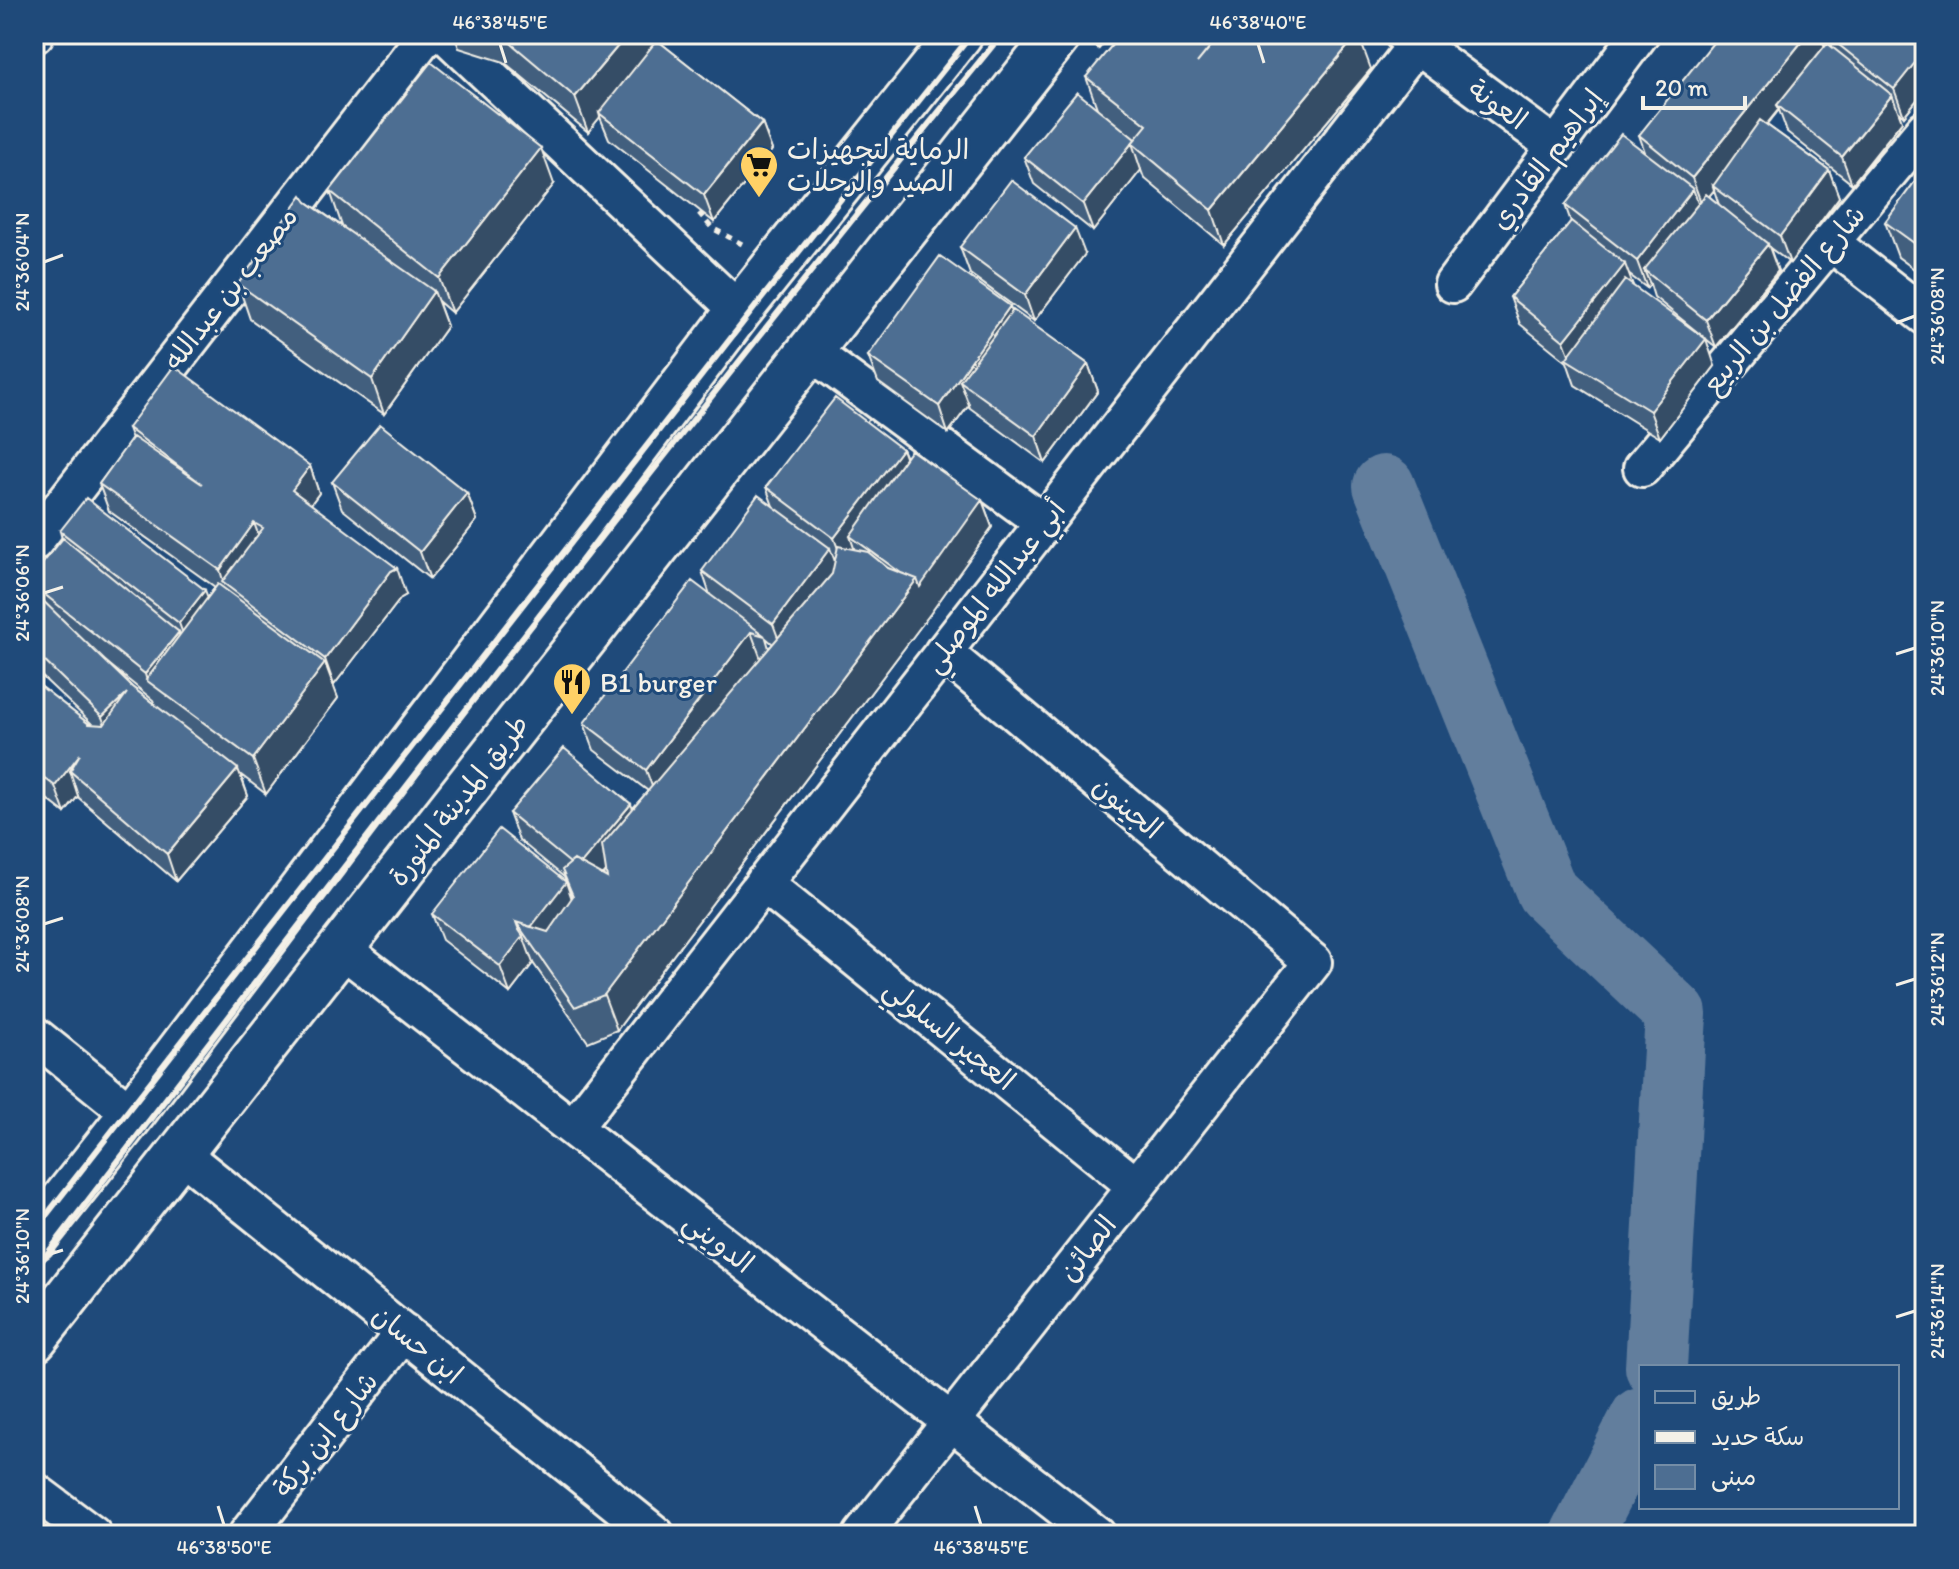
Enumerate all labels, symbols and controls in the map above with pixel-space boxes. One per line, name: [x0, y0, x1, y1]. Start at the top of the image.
text: 46°38'45"E: [453, 10, 547, 34]
text: 46°38'40"E: [1210, 10, 1306, 34]
scale bar: [1643, 60, 1745, 110]
street label: العونة: [1461, 71, 1534, 138]
text: 20 m: [1655, 73, 1708, 102]
street label: إبراهيم القادري: [1482, 82, 1614, 239]
place label: الرماية لتجهيزات الصيد والرحلات: [787, 132, 969, 198]
supermarket icon: الرماية لتجهيزات الصيد والرحلات: [738, 144, 780, 199]
street label: شارع الفضل بن الربيع: [1694, 198, 1874, 402]
street label: مصعب بن عبدالله: [156, 200, 305, 377]
text: 24°36'04"N: [10, 213, 34, 311]
text: 24°36'08"N: [1925, 267, 1949, 365]
street label: أبي عبدالله الموصلي: [916, 493, 1078, 684]
text: 24°36'06"N: [10, 544, 34, 642]
text: 24°36'10"N: [1925, 600, 1949, 696]
restaurant icon: B1 burger: [551, 661, 593, 716]
place label: B1 burger: [600, 665, 717, 699]
street label: طريق المدينة المنورة: [380, 707, 537, 894]
street label: الجينون: [1085, 768, 1170, 847]
text: 24°36'08"N: [10, 875, 34, 973]
text: 24°36'12"N: [1925, 932, 1949, 1026]
street label: العجير السلولي: [872, 971, 1022, 1103]
street label: الدويني: [672, 1204, 761, 1286]
text: 24°36'10"N: [10, 1208, 34, 1304]
street label: الصائن: [1051, 1208, 1123, 1288]
text: 24°36'14"N: [1925, 1263, 1949, 1359]
street label: ابن حسان: [365, 1297, 470, 1392]
street label: شارع ابن بركة: [265, 1365, 387, 1505]
legend: [1639, 1365, 1899, 1509]
text: طريق: [1711, 1382, 1761, 1411]
text: سكة حديد: [1711, 1422, 1804, 1451]
text: مبنى: [1711, 1462, 1756, 1492]
text: 46°38'50"E: [176, 1535, 272, 1559]
text: 46°38'45"E: [934, 1535, 1028, 1559]

